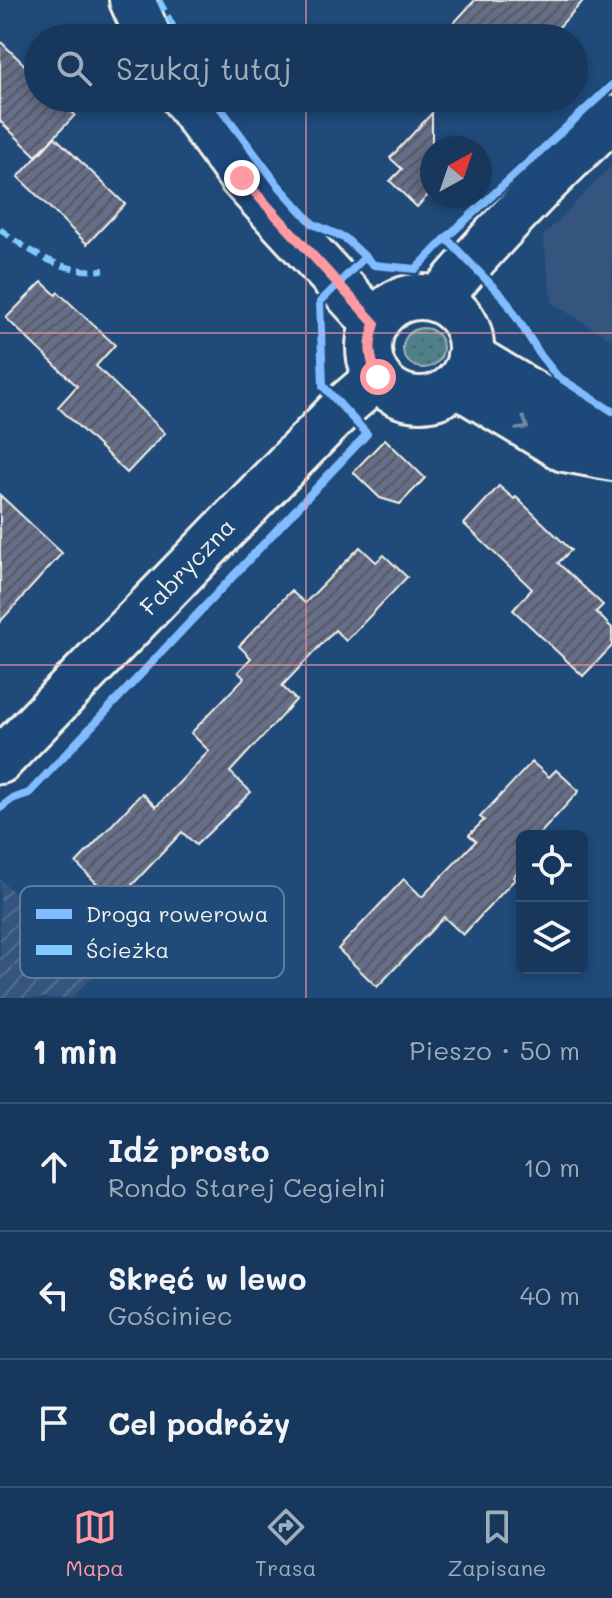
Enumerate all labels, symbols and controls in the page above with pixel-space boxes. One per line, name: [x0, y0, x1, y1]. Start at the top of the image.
search box: [24, 24, 588, 112]
icon: search: [52, 46, 96, 90]
text: Szukaj tutaj: [116, 48, 292, 88]
north arrow: [420, 136, 492, 208]
route end: [224, 160, 260, 196]
route start: [360, 359, 396, 395]
one-way arrow: [514, 415, 529, 431]
street label: Fabryczna: [133, 511, 241, 621]
map controls: [516, 830, 588, 974]
button: locate: [516, 830, 588, 902]
legend: [20, 886, 284, 978]
text: Droga rowerowa: [86, 899, 268, 928]
button: layers: [516, 902, 588, 974]
text: Ścieżka: [86, 935, 169, 964]
text: 1 min: [32, 1028, 117, 1073]
text: Pieszo · 50 m: [409, 1033, 580, 1067]
text: Idź prosto: [108, 1130, 269, 1170]
icon: ahead: [32, 1145, 76, 1189]
text: 10 m: [523, 1150, 580, 1184]
text: Rondo Starej Cegielni: [108, 1170, 386, 1204]
text: Skręć w lewo: [108, 1258, 306, 1298]
icon: left: [32, 1273, 76, 1317]
text: 40 m: [520, 1278, 580, 1312]
text: Gościniec: [108, 1298, 232, 1332]
icon: arrive: [32, 1401, 76, 1445]
text: Cel podróży: [108, 1403, 290, 1443]
tab: Mapa: [66, 1505, 124, 1582]
tab: Trasa: [255, 1505, 316, 1582]
tab: Zapisane: [447, 1505, 546, 1582]

